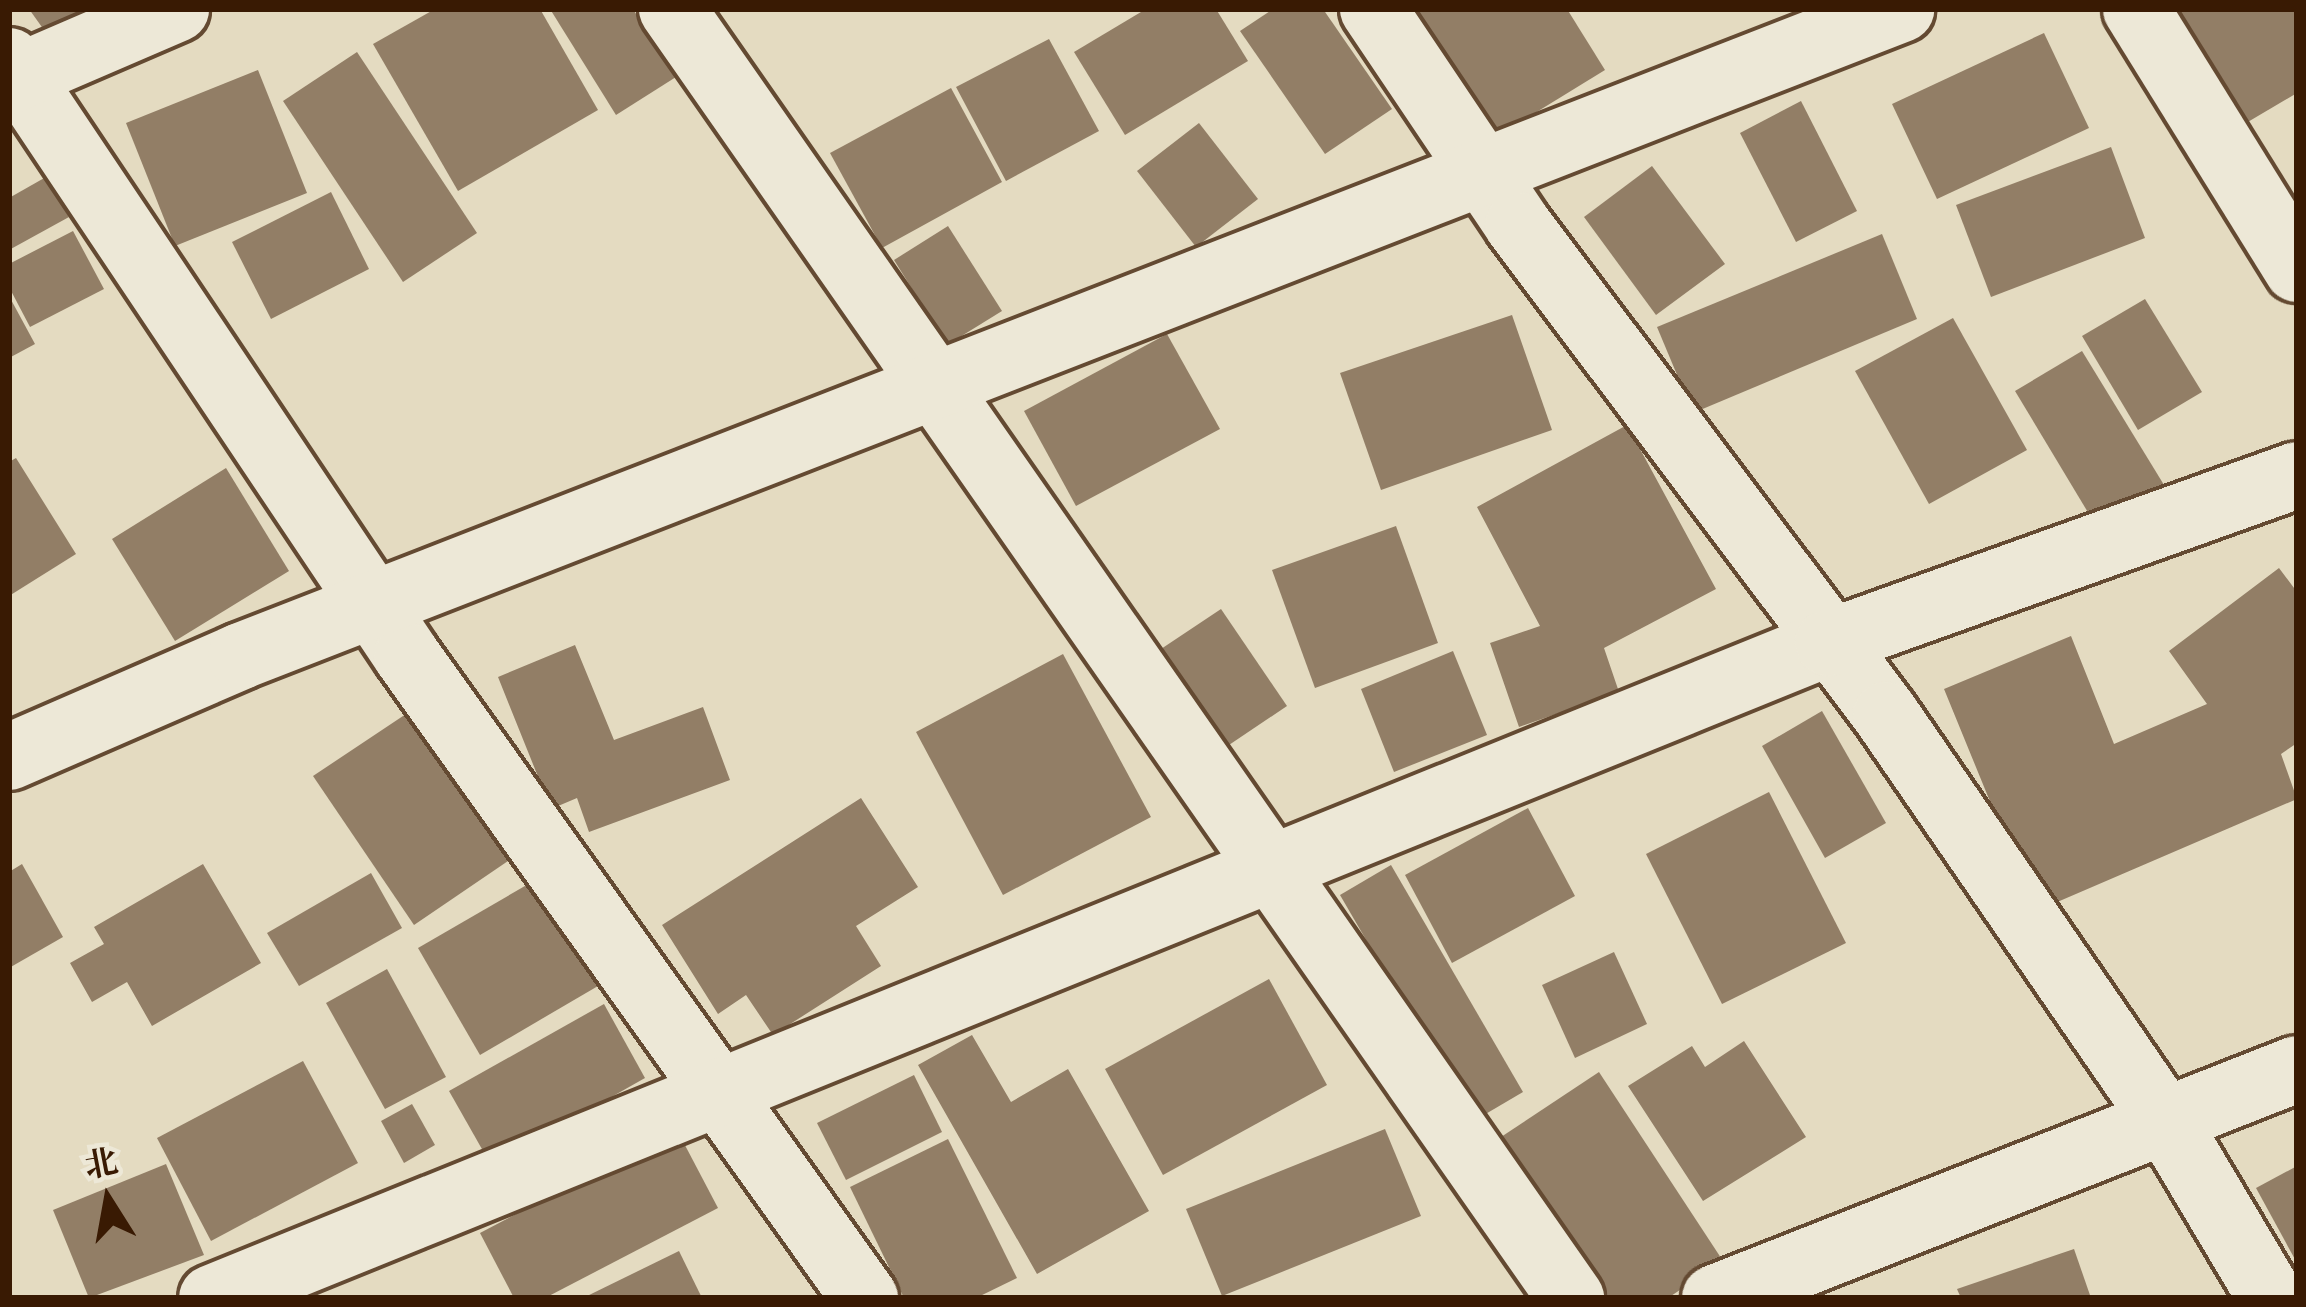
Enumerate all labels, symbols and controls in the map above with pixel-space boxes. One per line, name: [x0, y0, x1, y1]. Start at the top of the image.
north arrow: [48, 1139, 168, 1259]
text: 北: [81, 1140, 121, 1186]

